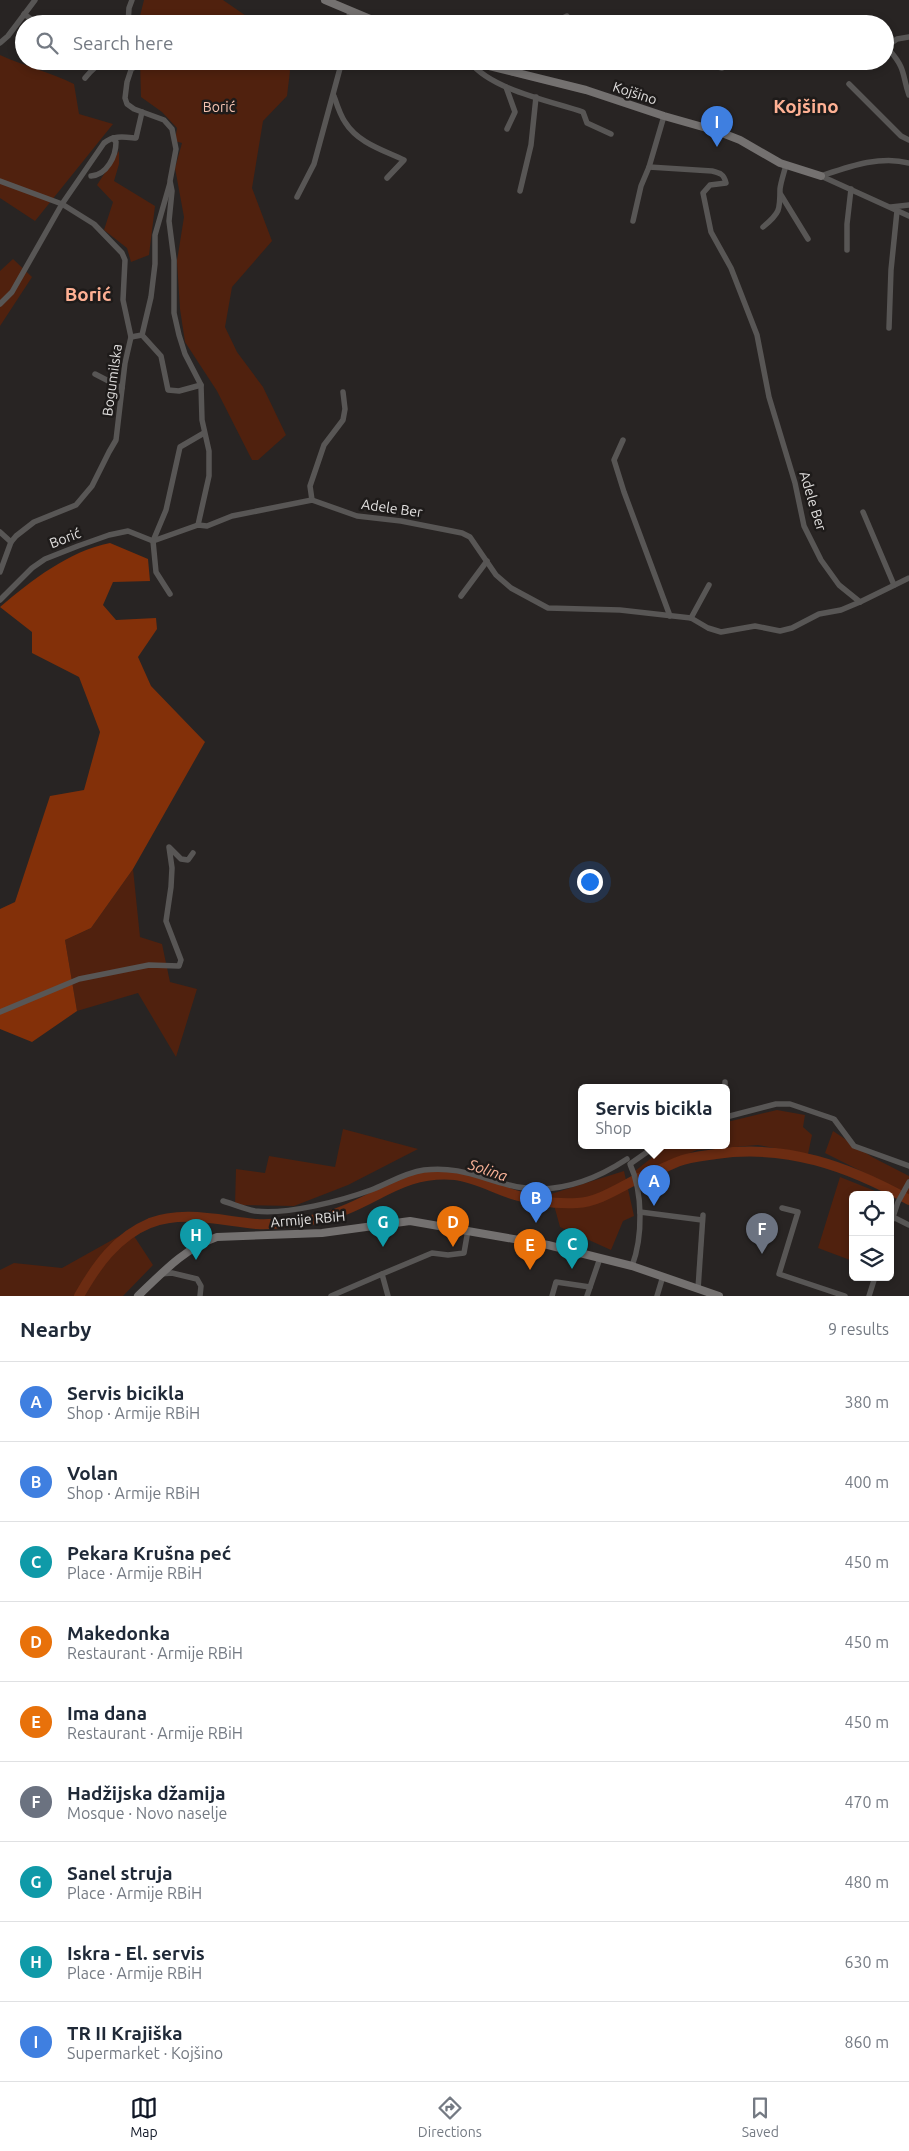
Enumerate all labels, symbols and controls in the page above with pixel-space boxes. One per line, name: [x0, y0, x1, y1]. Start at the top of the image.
search box: [15, 15, 894, 70]
icon: search: [33, 29, 61, 57]
text: Search here: [73, 32, 173, 54]
street label: Kojšino: [611, 78, 659, 108]
district label: Kojšino: [773, 95, 839, 117]
park label: Borić: [203, 99, 236, 115]
pin: I: [701, 106, 733, 147]
district label: Borić: [65, 283, 111, 305]
street label: Bogumilska: [99, 343, 125, 417]
street label: Adele Ber: [796, 469, 830, 533]
street label: Adele Ber: [360, 496, 424, 520]
street label: Borić: [47, 525, 83, 551]
your location: [577, 869, 603, 895]
popup: [578, 1084, 730, 1149]
text: Servis bicikla: [595, 1097, 713, 1119]
text: Shop: [595, 1119, 632, 1137]
water label: Solina: [465, 1155, 510, 1185]
pin: A: [638, 1165, 670, 1206]
pin: B: [520, 1182, 552, 1223]
map controls: [849, 1191, 894, 1281]
button: locate: [849, 1191, 894, 1236]
pin: G: [367, 1206, 399, 1247]
pin: D: [437, 1206, 469, 1247]
street label: Armije RBiH: [270, 1208, 346, 1230]
pin: F: [746, 1213, 778, 1254]
pin: H: [180, 1219, 212, 1260]
pin: C: [556, 1228, 588, 1269]
pin: E: [514, 1229, 546, 1270]
button: layers: [849, 1236, 894, 1281]
text: Nearby: [20, 1317, 91, 1341]
text: 9 results: [828, 1320, 889, 1338]
text: Servis bicikla: [67, 1382, 184, 1404]
text: A: [30, 1393, 42, 1411]
text: 380 m: [844, 1393, 889, 1411]
text: Shop · Armije RBiH: [67, 1404, 200, 1422]
text: Volan: [67, 1462, 118, 1484]
text: B: [31, 1473, 41, 1491]
text: 400 m: [844, 1473, 889, 1491]
text: Shop · Armije RBiH: [67, 1484, 200, 1502]
text: Pekara Krušna peć: [67, 1542, 231, 1564]
text: C: [31, 1553, 41, 1571]
text: 450 m: [844, 1553, 889, 1571]
text: Place · Armije RBiH: [67, 1564, 202, 1582]
text: Makedonka: [67, 1622, 170, 1644]
text: D: [30, 1633, 42, 1651]
text: 450 m: [844, 1633, 889, 1651]
text: Restaurant · Armije RBiH: [67, 1644, 243, 1662]
text: Ima dana: [67, 1702, 147, 1724]
text: E: [31, 1713, 41, 1731]
text: 450 m: [844, 1713, 889, 1731]
text: Restaurant · Armije RBiH: [67, 1724, 243, 1742]
text: Hadžijska džamija: [67, 1782, 226, 1804]
text: F: [32, 1793, 41, 1811]
text: 470 m: [844, 1793, 889, 1811]
text: Mosque · Novo naselje: [67, 1804, 227, 1822]
text: Sanel struja: [67, 1862, 173, 1884]
text: G: [30, 1873, 42, 1891]
text: 480 m: [844, 1873, 889, 1891]
text: Place · Armije RBiH: [67, 1884, 202, 1902]
text: Iskra - El. servis: [67, 1942, 205, 1964]
text: H: [30, 1953, 42, 1971]
text: 630 m: [844, 1953, 889, 1971]
text: Place · Armije RBiH: [67, 1964, 202, 1982]
text: TR II Krajiška: [67, 2022, 183, 2044]
text: I: [34, 2033, 38, 2051]
text: 860 m: [844, 2033, 889, 2051]
text: Supermarket · Kojšino: [67, 2044, 223, 2062]
tab: Map: [130, 2094, 158, 2140]
tab: Directions: [418, 2094, 482, 2140]
tab: Saved: [742, 2094, 779, 2140]

